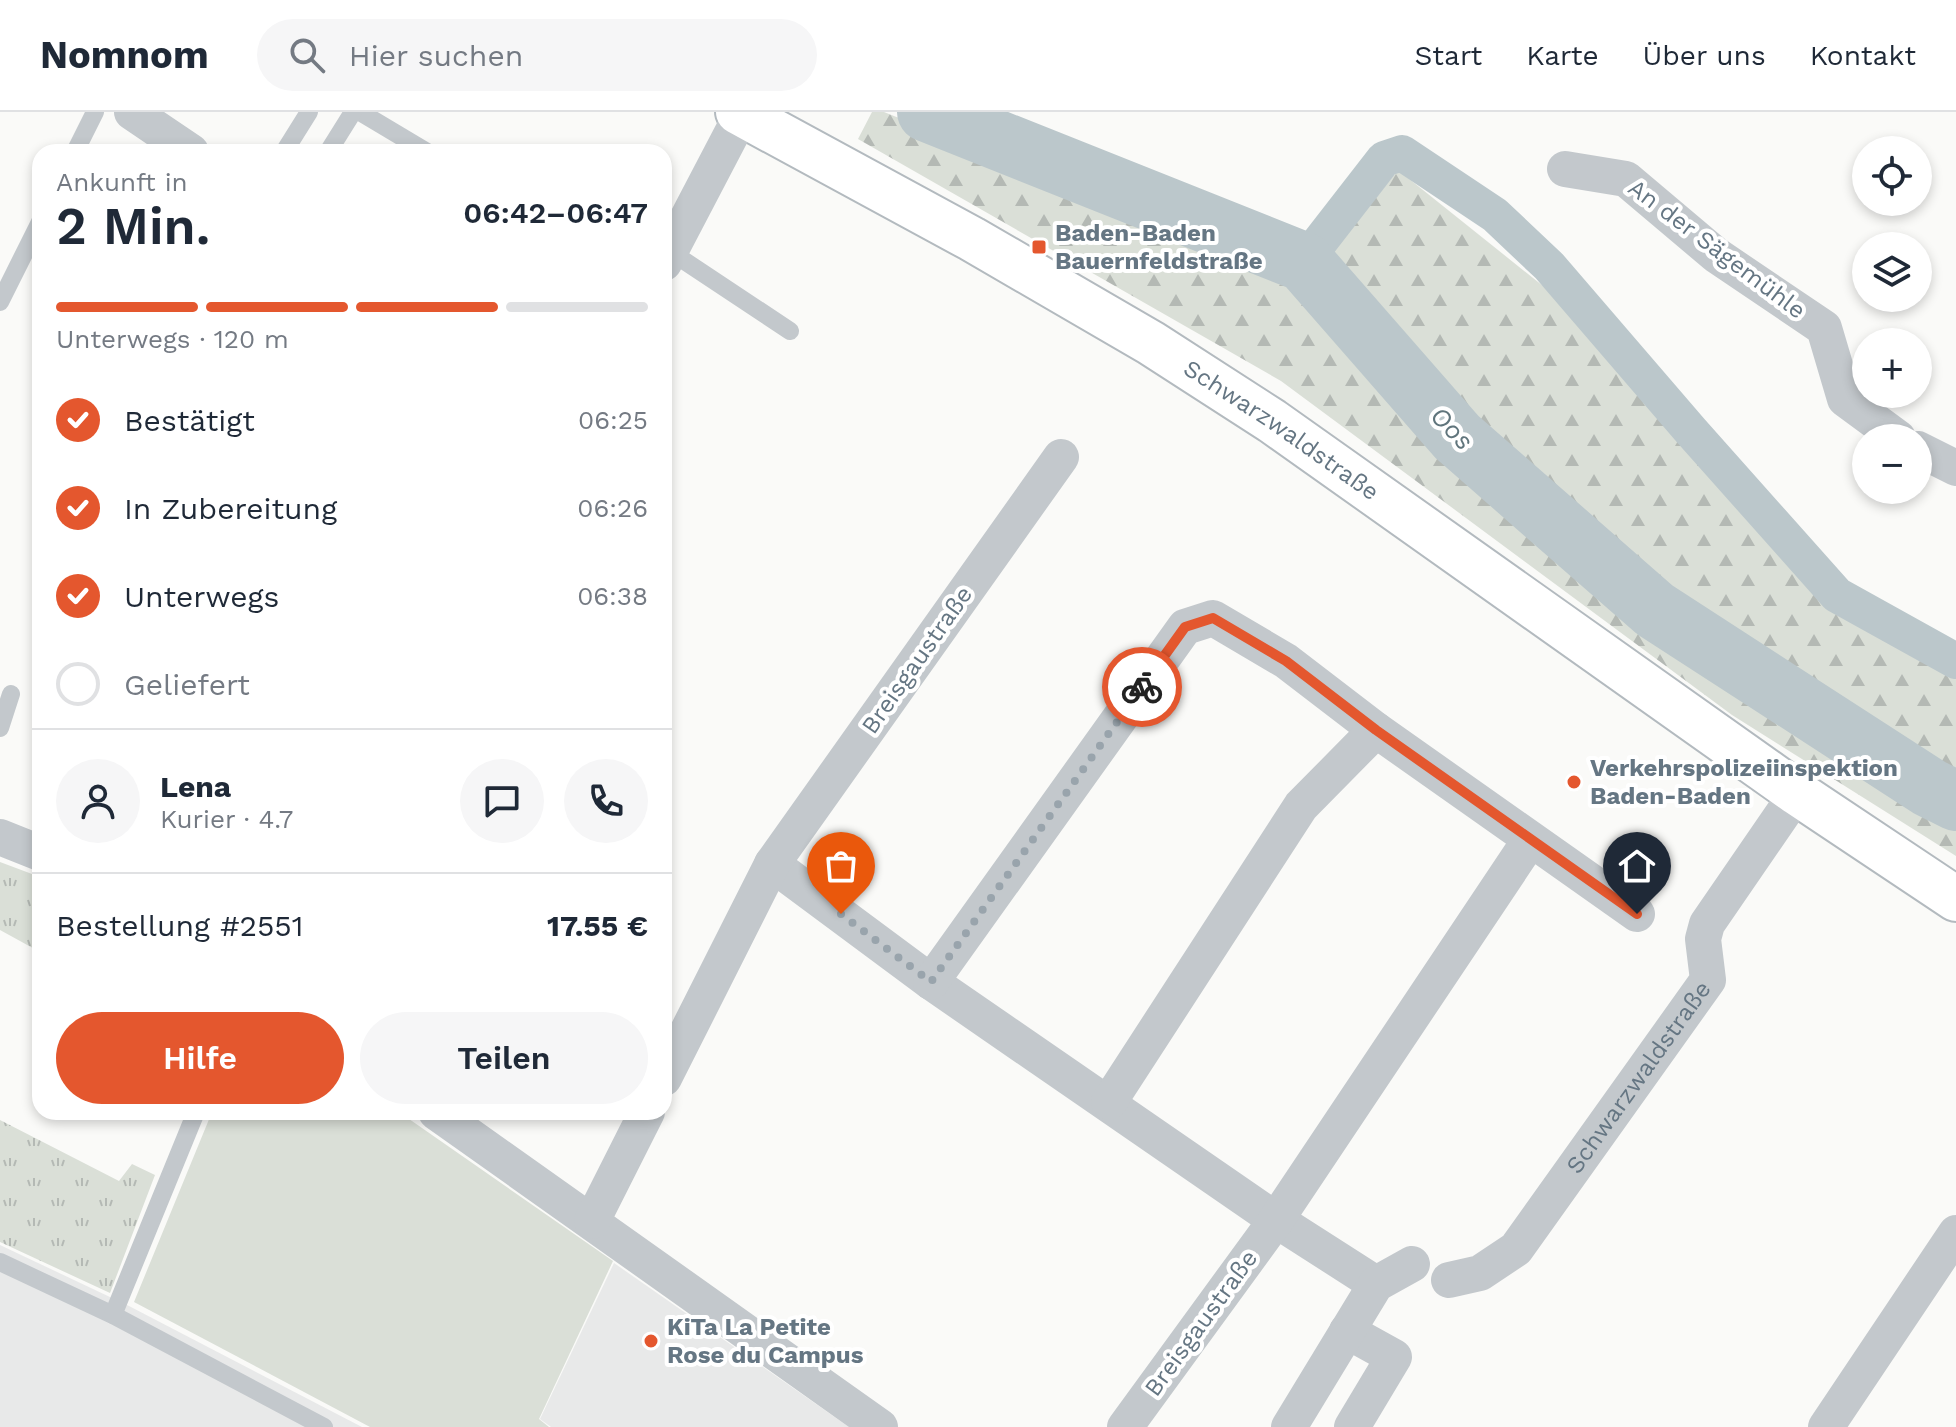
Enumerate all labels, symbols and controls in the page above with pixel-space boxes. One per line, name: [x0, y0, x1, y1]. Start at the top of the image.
search box: [257, 19, 817, 91]
text: Nomnom: [40, 33, 209, 77]
icon: search: [285, 33, 329, 77]
text: Hier suchen: [349, 38, 523, 73]
text: Start: [1414, 39, 1482, 72]
text: Karte: [1526, 39, 1599, 72]
text: Über uns: [1643, 39, 1766, 72]
text: Kontakt: [1810, 39, 1916, 72]
map controls: [1852, 136, 1932, 504]
button: locate: [1852, 136, 1932, 216]
text: Ankunft in: [56, 167, 188, 197]
street label: An der Sägemühle: [1623, 173, 1811, 325]
text: 06:42–06:47: [463, 195, 648, 230]
text: 2 Min.: [56, 196, 210, 257]
place label: Baden-Baden Bauernfeldstraße: [1055, 219, 1263, 275]
button: layers: [1852, 232, 1932, 312]
marker: Baden-Baden Bauernfeldstraße: [1030, 238, 1048, 256]
text: Unterwegs · 120 m: [56, 324, 289, 354]
button: +: [1852, 328, 1932, 408]
street label: Schwarzwaldstraße: [1179, 354, 1384, 506]
icon: check: [56, 398, 100, 442]
water label: Oos: [1425, 400, 1479, 456]
text: Bestätigt: [124, 403, 255, 438]
text: 06:25: [578, 405, 648, 435]
button: −: [1852, 424, 1932, 504]
icon: check: [56, 486, 100, 530]
text: In Zubereitung: [124, 491, 337, 526]
text: 06:26: [577, 493, 648, 523]
icon: check: [56, 574, 100, 618]
text: Unterwegs: [124, 579, 279, 614]
text: 06:38: [577, 581, 648, 611]
street label: Breisgaustraße: [856, 581, 978, 739]
courier: [1102, 647, 1182, 727]
icon: bike: [1120, 665, 1164, 709]
text: Geliefert: [124, 667, 250, 702]
place label: Verkehrspolizeiinspektion Baden-Baden: [1590, 754, 1898, 810]
button: person: [56, 759, 140, 843]
button: chat: [460, 759, 544, 843]
button: phone: [564, 759, 648, 843]
text: Lena: [160, 769, 231, 804]
marker: Verkehrspolizeiinspektion Baden-Baden: [1565, 773, 1583, 791]
text: Kurier · 4.7: [160, 804, 293, 834]
pin: [807, 832, 875, 914]
pin: [1603, 832, 1671, 914]
icon: bag: [819, 844, 863, 888]
icon: home: [1615, 844, 1659, 888]
text: Bestellung #2551: [56, 908, 304, 943]
text: 17.55 €: [547, 908, 648, 943]
street label: Schwarzwaldstraße: [1560, 976, 1717, 1179]
button: Hilfe: [56, 1012, 344, 1104]
button: Teilen: [360, 1012, 648, 1104]
street label: Breisgaustraße: [1139, 1245, 1263, 1401]
place label: KiTa La Petite Rose du Campus: [667, 1313, 864, 1369]
marker: KiTa La Petite Rose du Campus: [642, 1332, 660, 1350]

